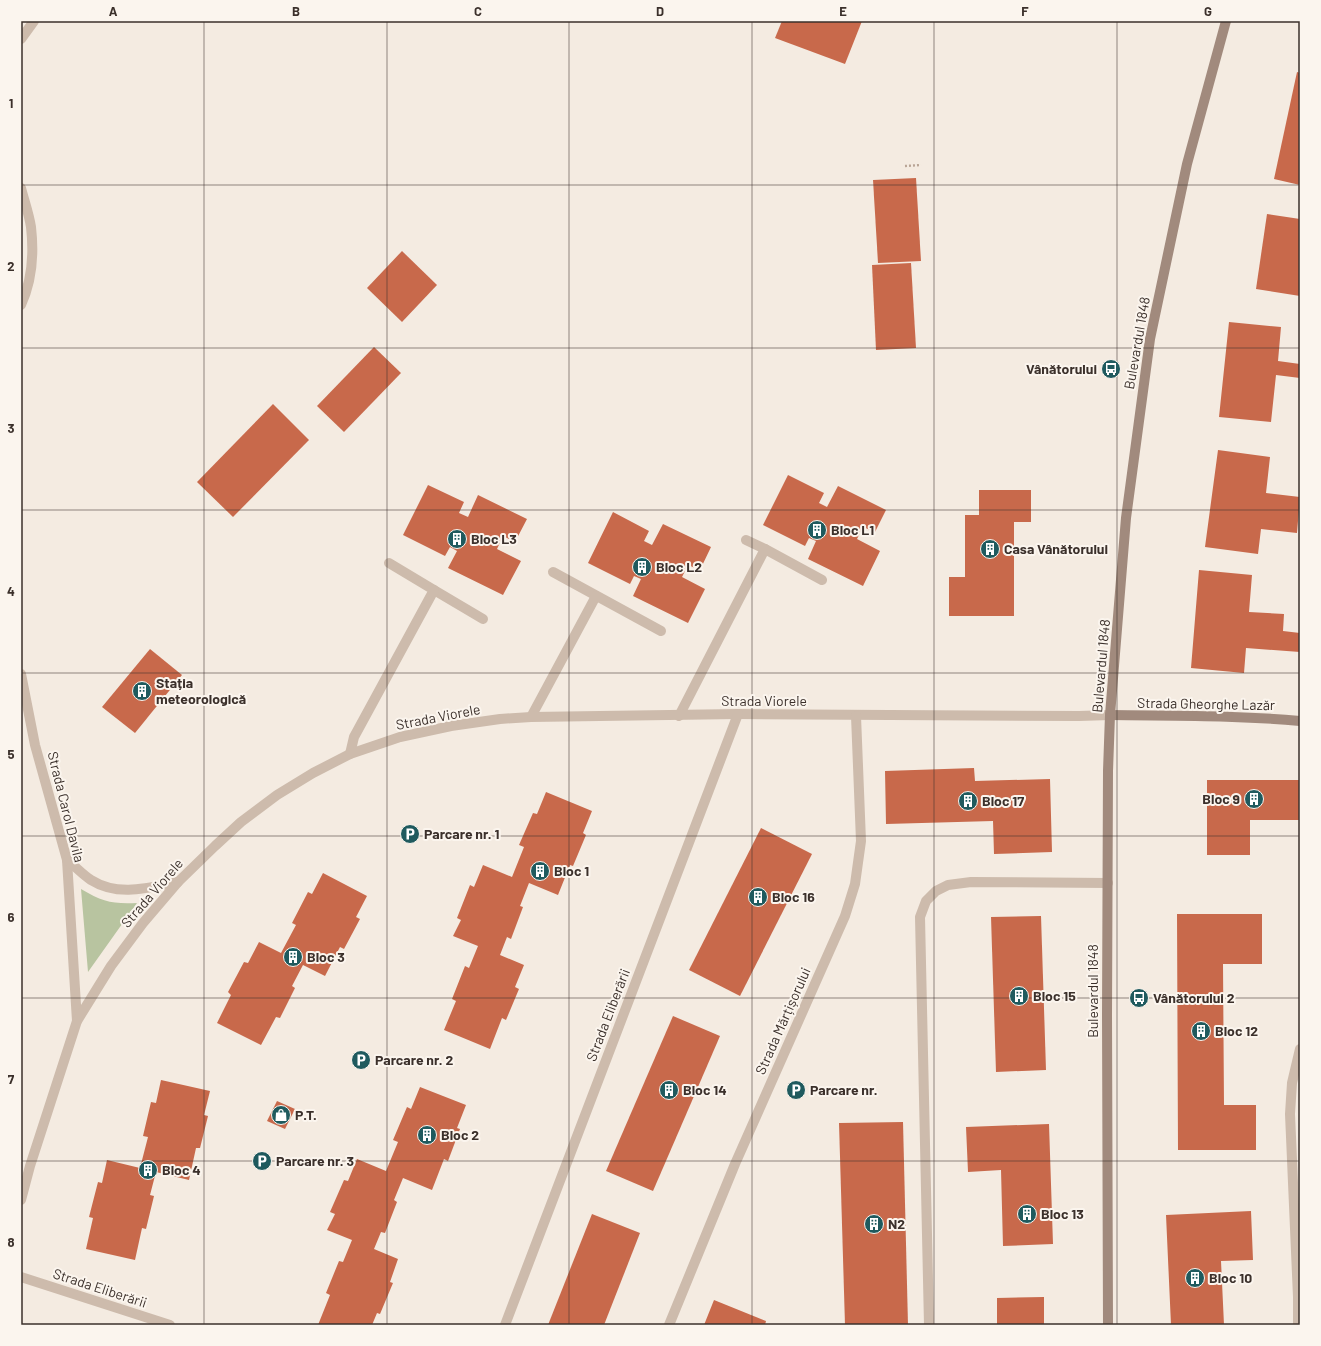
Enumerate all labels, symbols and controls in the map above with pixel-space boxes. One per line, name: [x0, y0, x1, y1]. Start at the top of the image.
text: A: [109, 3, 118, 19]
text: B: [292, 3, 300, 19]
text: C: [474, 3, 482, 19]
text: D: [656, 3, 664, 19]
text: E: [839, 3, 847, 19]
text: F: [1021, 3, 1029, 19]
text: G: [1204, 3, 1212, 19]
text: 1: [9, 95, 13, 111]
text: 2: [7, 258, 15, 274]
street label: Bulevardul 1848: [1120, 295, 1153, 390]
bus stop icon: Vânătorului: [1100, 358, 1122, 380]
place label: Vânătorului: [1026, 360, 1097, 377]
text: 3: [7, 420, 15, 436]
building icon: Bloc L1: [806, 519, 828, 541]
place label: Bloc L1: [831, 521, 874, 538]
building icon: Bloc L3: [446, 528, 468, 550]
place label: Bloc L3: [471, 530, 517, 547]
building icon: Casa Vânătorului: [979, 538, 1001, 560]
place label: Casa Vânătorului: [1004, 540, 1108, 557]
building icon: Bloc L2: [631, 556, 653, 578]
place label: Bloc L2: [656, 558, 702, 575]
text: 4: [7, 583, 15, 599]
street label: Bulevardul 1848: [1088, 619, 1113, 713]
place label: Stația meteorologică: [156, 674, 246, 707]
building icon: Stația meteorologică: [131, 680, 153, 702]
street label: Strada Viorele: [721, 692, 807, 709]
street label: Strada Gheorghe Lazăr: [1137, 694, 1275, 713]
street label: Strada Viorele: [394, 700, 482, 733]
text: 5: [7, 746, 15, 762]
street label: Strada Carol Davila: [45, 750, 88, 864]
building icon: Bloc 9: [1243, 788, 1265, 810]
building icon: Bloc 17: [957, 790, 979, 812]
place label: Bloc 9: [1202, 790, 1240, 807]
place label: Bloc 17: [982, 792, 1024, 809]
parking icon: Parcare nr. 1: [399, 823, 421, 845]
place label: Parcare nr. 1: [424, 825, 499, 842]
street label: Strada Viorele: [117, 855, 186, 931]
building icon: Bloc 1: [529, 860, 551, 882]
place label: Bloc 1: [554, 862, 589, 879]
building icon: Bloc 16: [747, 886, 769, 908]
place label: Bloc 16: [772, 888, 815, 905]
text: 6: [8, 909, 15, 925]
street label: Bulevardul 1848: [1084, 944, 1101, 1038]
building icon: Bloc 3: [282, 946, 304, 968]
place label: Bloc 3: [307, 948, 345, 965]
street label: Strada Mărțișorului: [751, 965, 814, 1077]
street label: Strada Eliberării: [582, 966, 633, 1064]
building icon: Bloc 15: [1008, 985, 1030, 1007]
place label: Bloc 15: [1033, 987, 1076, 1004]
bus stop icon: Vânătorului 2: [1128, 987, 1150, 1009]
place label: Vânătorului 2: [1153, 989, 1235, 1006]
building icon: Bloc 12: [1190, 1020, 1212, 1042]
place label: Bloc 12: [1215, 1022, 1258, 1039]
parking icon: Parcare nr. 2: [350, 1049, 372, 1071]
place label: Parcare nr. 2: [375, 1051, 453, 1068]
text: 7: [8, 1071, 15, 1087]
building icon: Bloc 14: [658, 1079, 680, 1101]
parking icon: Parcare nr.: [785, 1079, 807, 1101]
place label: Bloc 14: [683, 1081, 727, 1098]
place label: Parcare nr.: [810, 1081, 878, 1098]
shop icon: P.T.: [270, 1104, 292, 1126]
place label: P.T.: [295, 1106, 317, 1123]
building icon: Bloc 2: [416, 1124, 438, 1146]
place label: Bloc 2: [441, 1126, 479, 1143]
parking icon: Parcare nr. 3: [251, 1150, 273, 1172]
place label: Parcare nr. 3: [276, 1152, 354, 1169]
building icon: Bloc 4: [137, 1159, 159, 1181]
place label: Bloc 4: [162, 1161, 201, 1178]
building icon: Bloc 13: [1016, 1203, 1038, 1225]
place label: Bloc 13: [1041, 1205, 1084, 1222]
building icon: N2: [863, 1213, 885, 1235]
place label: N2: [888, 1215, 905, 1232]
text: 8: [7, 1234, 15, 1250]
street label: Strada Eliberării: [51, 1264, 149, 1311]
building icon: Bloc 10: [1184, 1267, 1206, 1289]
place label: Bloc 10: [1209, 1269, 1252, 1286]

